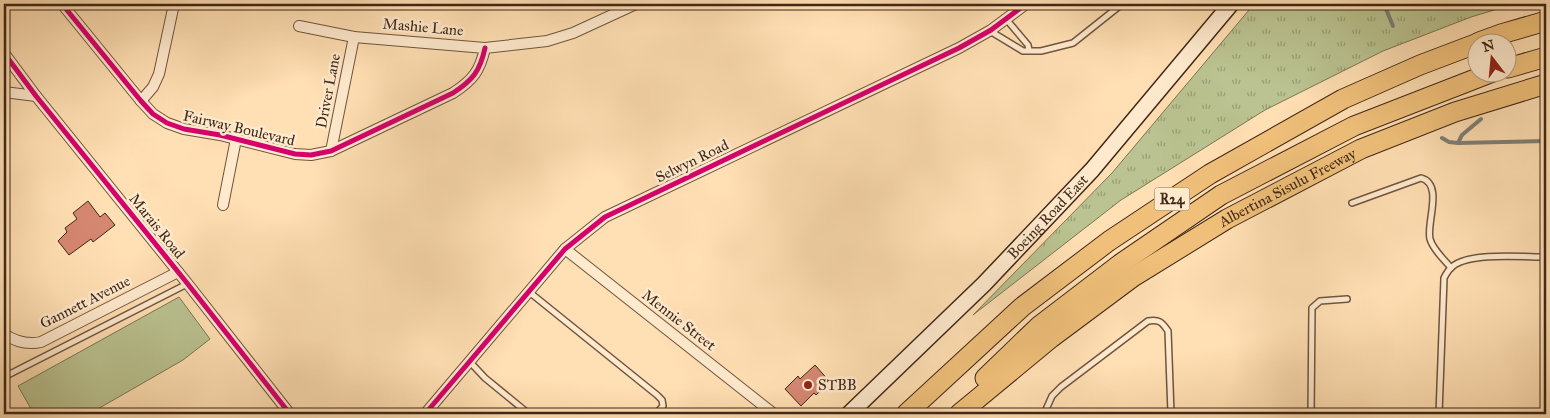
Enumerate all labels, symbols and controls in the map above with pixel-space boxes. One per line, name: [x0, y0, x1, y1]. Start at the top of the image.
street label: Mashie Lane: [382, 15, 464, 39]
north arrow: [1468, 32, 1518, 82]
text: N: [1481, 36, 1497, 56]
street label: Driver Lane: [312, 52, 344, 130]
street label: Fairway Boulevard: [181, 106, 297, 150]
street label: Selwyn Road: [653, 135, 732, 186]
street label: Albertina Sisulu Freeway: [1214, 144, 1360, 231]
street label: Boeing Road East: [1003, 170, 1092, 263]
road number: R24: [1154, 188, 1190, 210]
street label: Marais Road: [125, 190, 189, 263]
street label: Gannett Avenue: [37, 272, 133, 332]
street label: Mennie Street: [639, 286, 720, 355]
place label: STBB: [818, 376, 857, 394]
marker: STBB: [802, 379, 814, 391]

